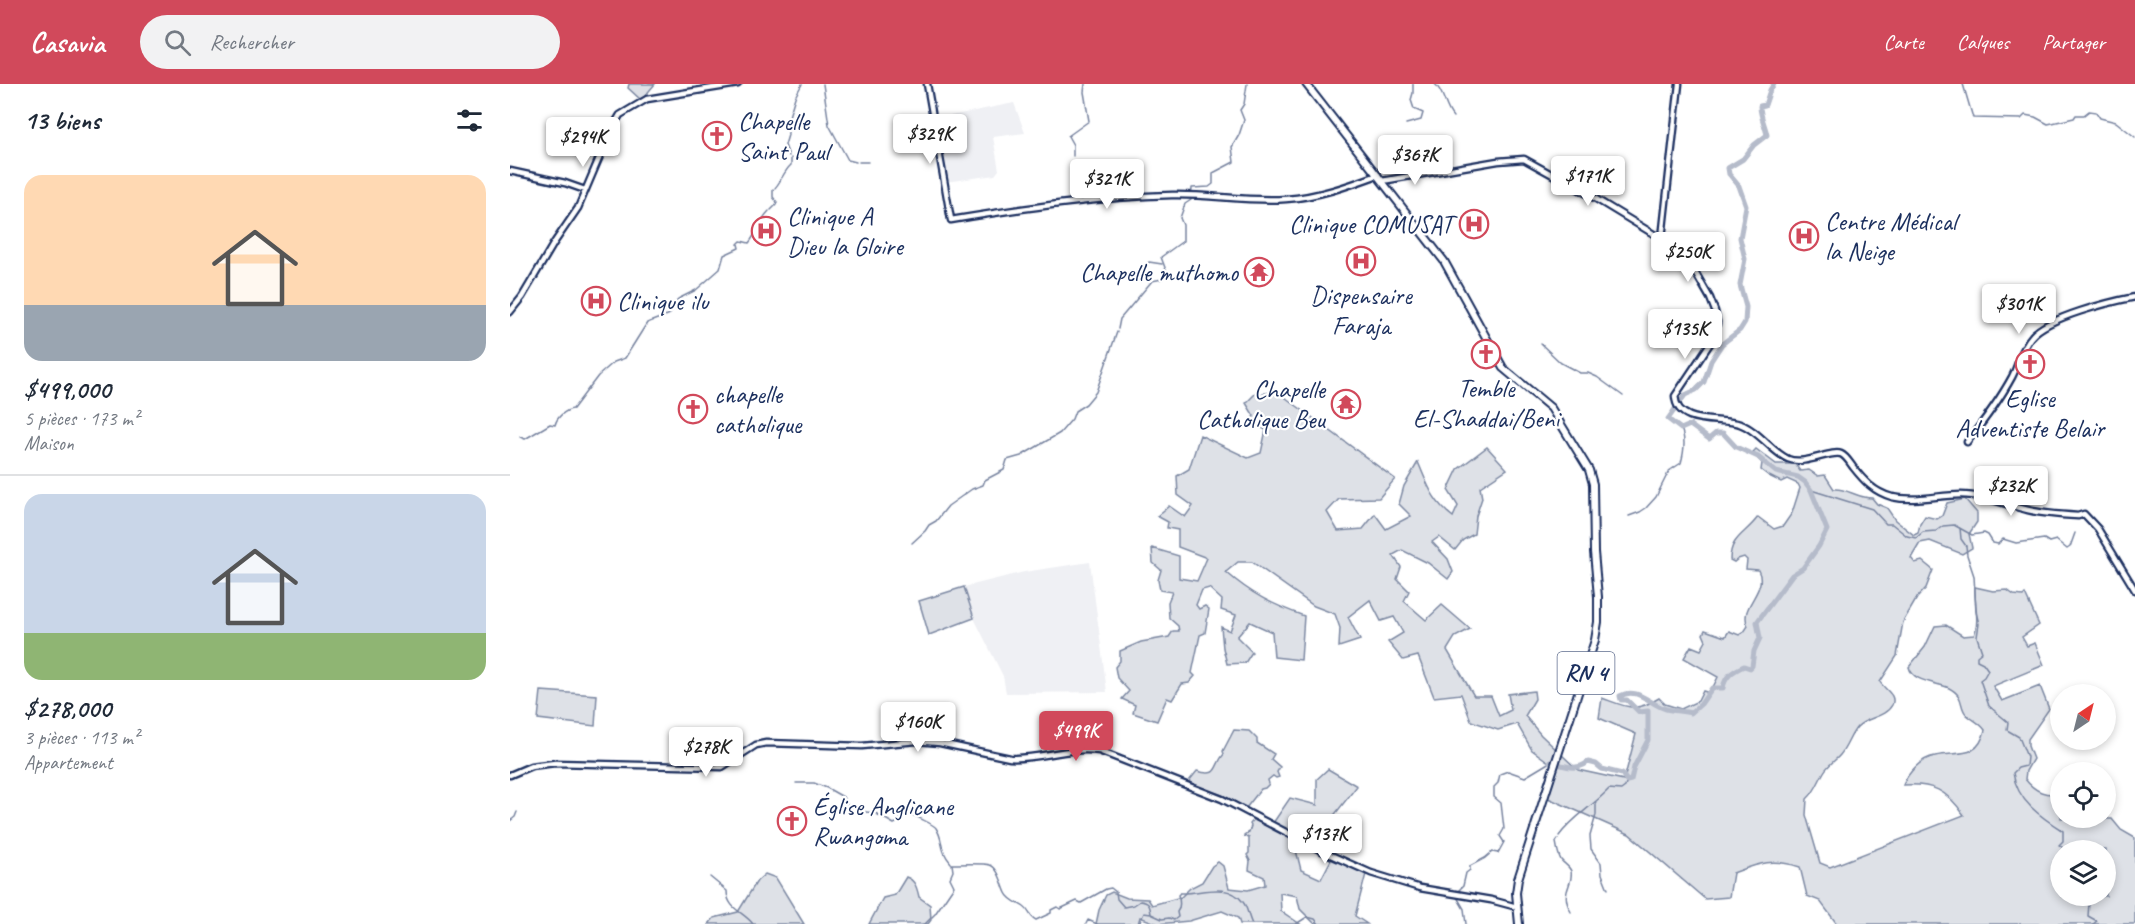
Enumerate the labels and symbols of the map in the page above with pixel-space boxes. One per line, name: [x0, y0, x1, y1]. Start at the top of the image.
place label: Chapelle Saint Paul: [738, 105, 833, 168]
pin: $329K: [888, 114, 972, 165]
pin: $294K: [541, 117, 625, 168]
church icon: Chapelle Saint Paul: [701, 120, 733, 152]
pin: $367K: [1373, 135, 1457, 186]
pin: $171K: [1546, 156, 1630, 207]
pin: $321K: [1065, 159, 1149, 210]
place label: Clinique A Dieu la Gloire: [787, 200, 905, 263]
place label: Centre Médical la Neige: [1825, 205, 1961, 268]
place label: Clinique COMUSAT: [1289, 208, 1458, 241]
hospital icon: Clinique COMUSAT: [1458, 208, 1490, 240]
hospital icon: Clinique A Dieu la Gloire: [750, 215, 782, 247]
hospital icon: Centre Médical la Neige: [1788, 220, 1820, 252]
pin: $250K: [1646, 232, 1730, 283]
hospital icon: Dispensaire Faraja: [1345, 245, 1377, 277]
place label: Chapelle muthomo: [1080, 256, 1240, 289]
temple icon: Chapelle muthomo: [1243, 256, 1275, 288]
place label: Dispensaire Faraja: [1310, 279, 1413, 342]
pin: $301K: [1977, 284, 2061, 335]
hospital icon: Clinique ilu: [580, 285, 612, 317]
place label: Clinique ilu: [617, 285, 710, 318]
pin: $135K: [1643, 309, 1727, 360]
church icon: Temble El-Shaddai/Beni: [1470, 338, 1502, 370]
church icon: Eglise Adventiste Belair: [2014, 348, 2046, 380]
place label: Temble El-Shaddai/Beni: [1413, 372, 1562, 435]
place label: Chapelle Catholique Beu: [1197, 373, 1327, 436]
place label: chapelle catholique: [714, 378, 803, 441]
place label: Eglise Adventiste Belair: [1956, 382, 2106, 445]
temple icon: Chapelle Catholique Beu: [1330, 388, 1362, 420]
church icon: chapelle catholique: [677, 393, 709, 425]
pin: $232K: [1969, 466, 2053, 517]
road number: RN 4: [1558, 652, 1614, 694]
north arrow: [2050, 684, 2116, 750]
pin: $160K: [876, 702, 960, 753]
pin: $499K: [1034, 711, 1118, 762]
pin: $278K: [664, 727, 748, 778]
place label: Église Anglicane Rwangoma: [813, 790, 955, 853]
church icon: Église Anglicane Rwangoma: [776, 805, 808, 837]
pin: $137K: [1283, 814, 1367, 865]

